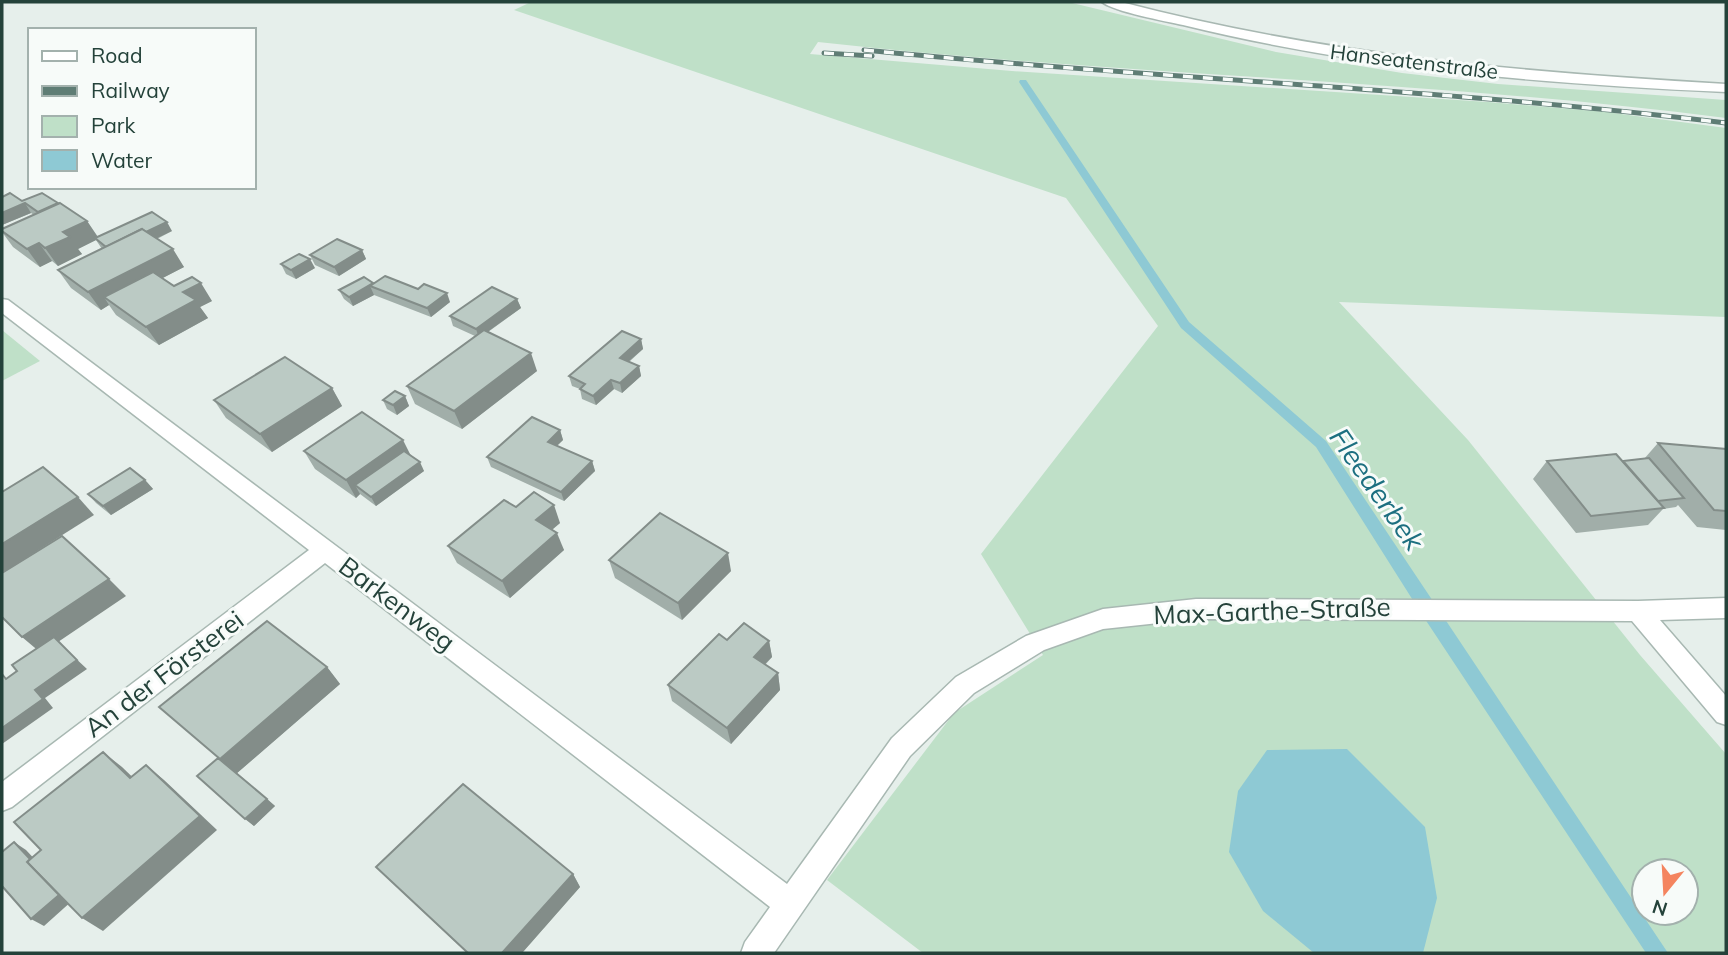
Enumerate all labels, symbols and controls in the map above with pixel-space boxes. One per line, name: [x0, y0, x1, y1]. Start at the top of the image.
legend: [28, 28, 256, 189]
street label: Hanseatenstraße: [1329, 38, 1500, 84]
text: Road: [91, 42, 142, 68]
text: Railway: [91, 77, 170, 103]
text: Park: [91, 112, 135, 138]
text: Water: [91, 147, 152, 173]
water label: Fleederbek: [1322, 421, 1433, 558]
street label: Barkenweg: [333, 549, 462, 658]
street label: Max-Garthe-Straße: [1153, 590, 1391, 631]
street label: An der Försterei: [78, 603, 250, 744]
north arrow: [1630, 857, 1700, 927]
text: N: [1649, 895, 1670, 922]

